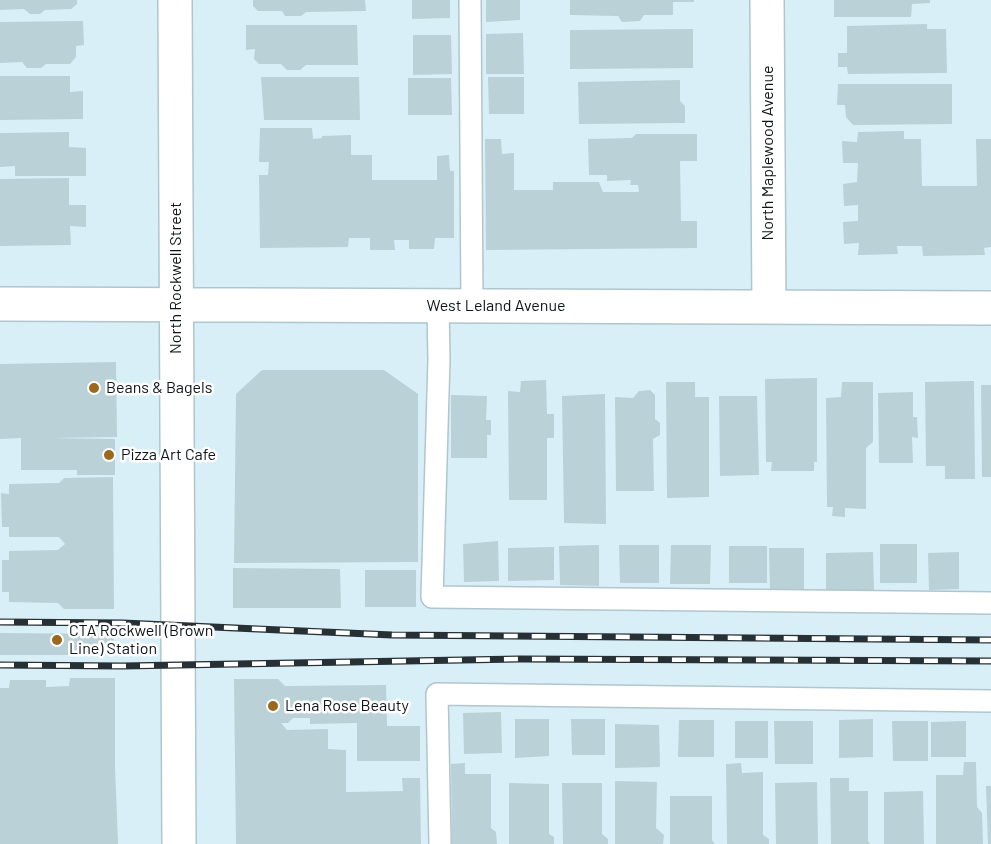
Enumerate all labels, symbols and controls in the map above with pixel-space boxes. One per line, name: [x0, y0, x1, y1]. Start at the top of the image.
street label: North Maplewood Avenue: [758, 65, 778, 241]
street label: North Rockwell Street: [166, 202, 186, 354]
street label: West Leland Avenue: [426, 296, 566, 316]
place label: Beans & Bagels: [106, 378, 212, 398]
marker: Beans & Bagels: [87, 381, 101, 395]
place label: Pizza Art Cafe: [121, 445, 216, 465]
marker: Pizza Art Cafe: [102, 448, 116, 462]
place label: CTA Rockwell (Brown Line) Station: [69, 621, 213, 659]
marker: CTA Rockwell (Brown Line) Station: [50, 633, 64, 647]
place label: Lena Rose Beauty: [285, 696, 409, 716]
marker: Lena Rose Beauty: [266, 699, 280, 713]

